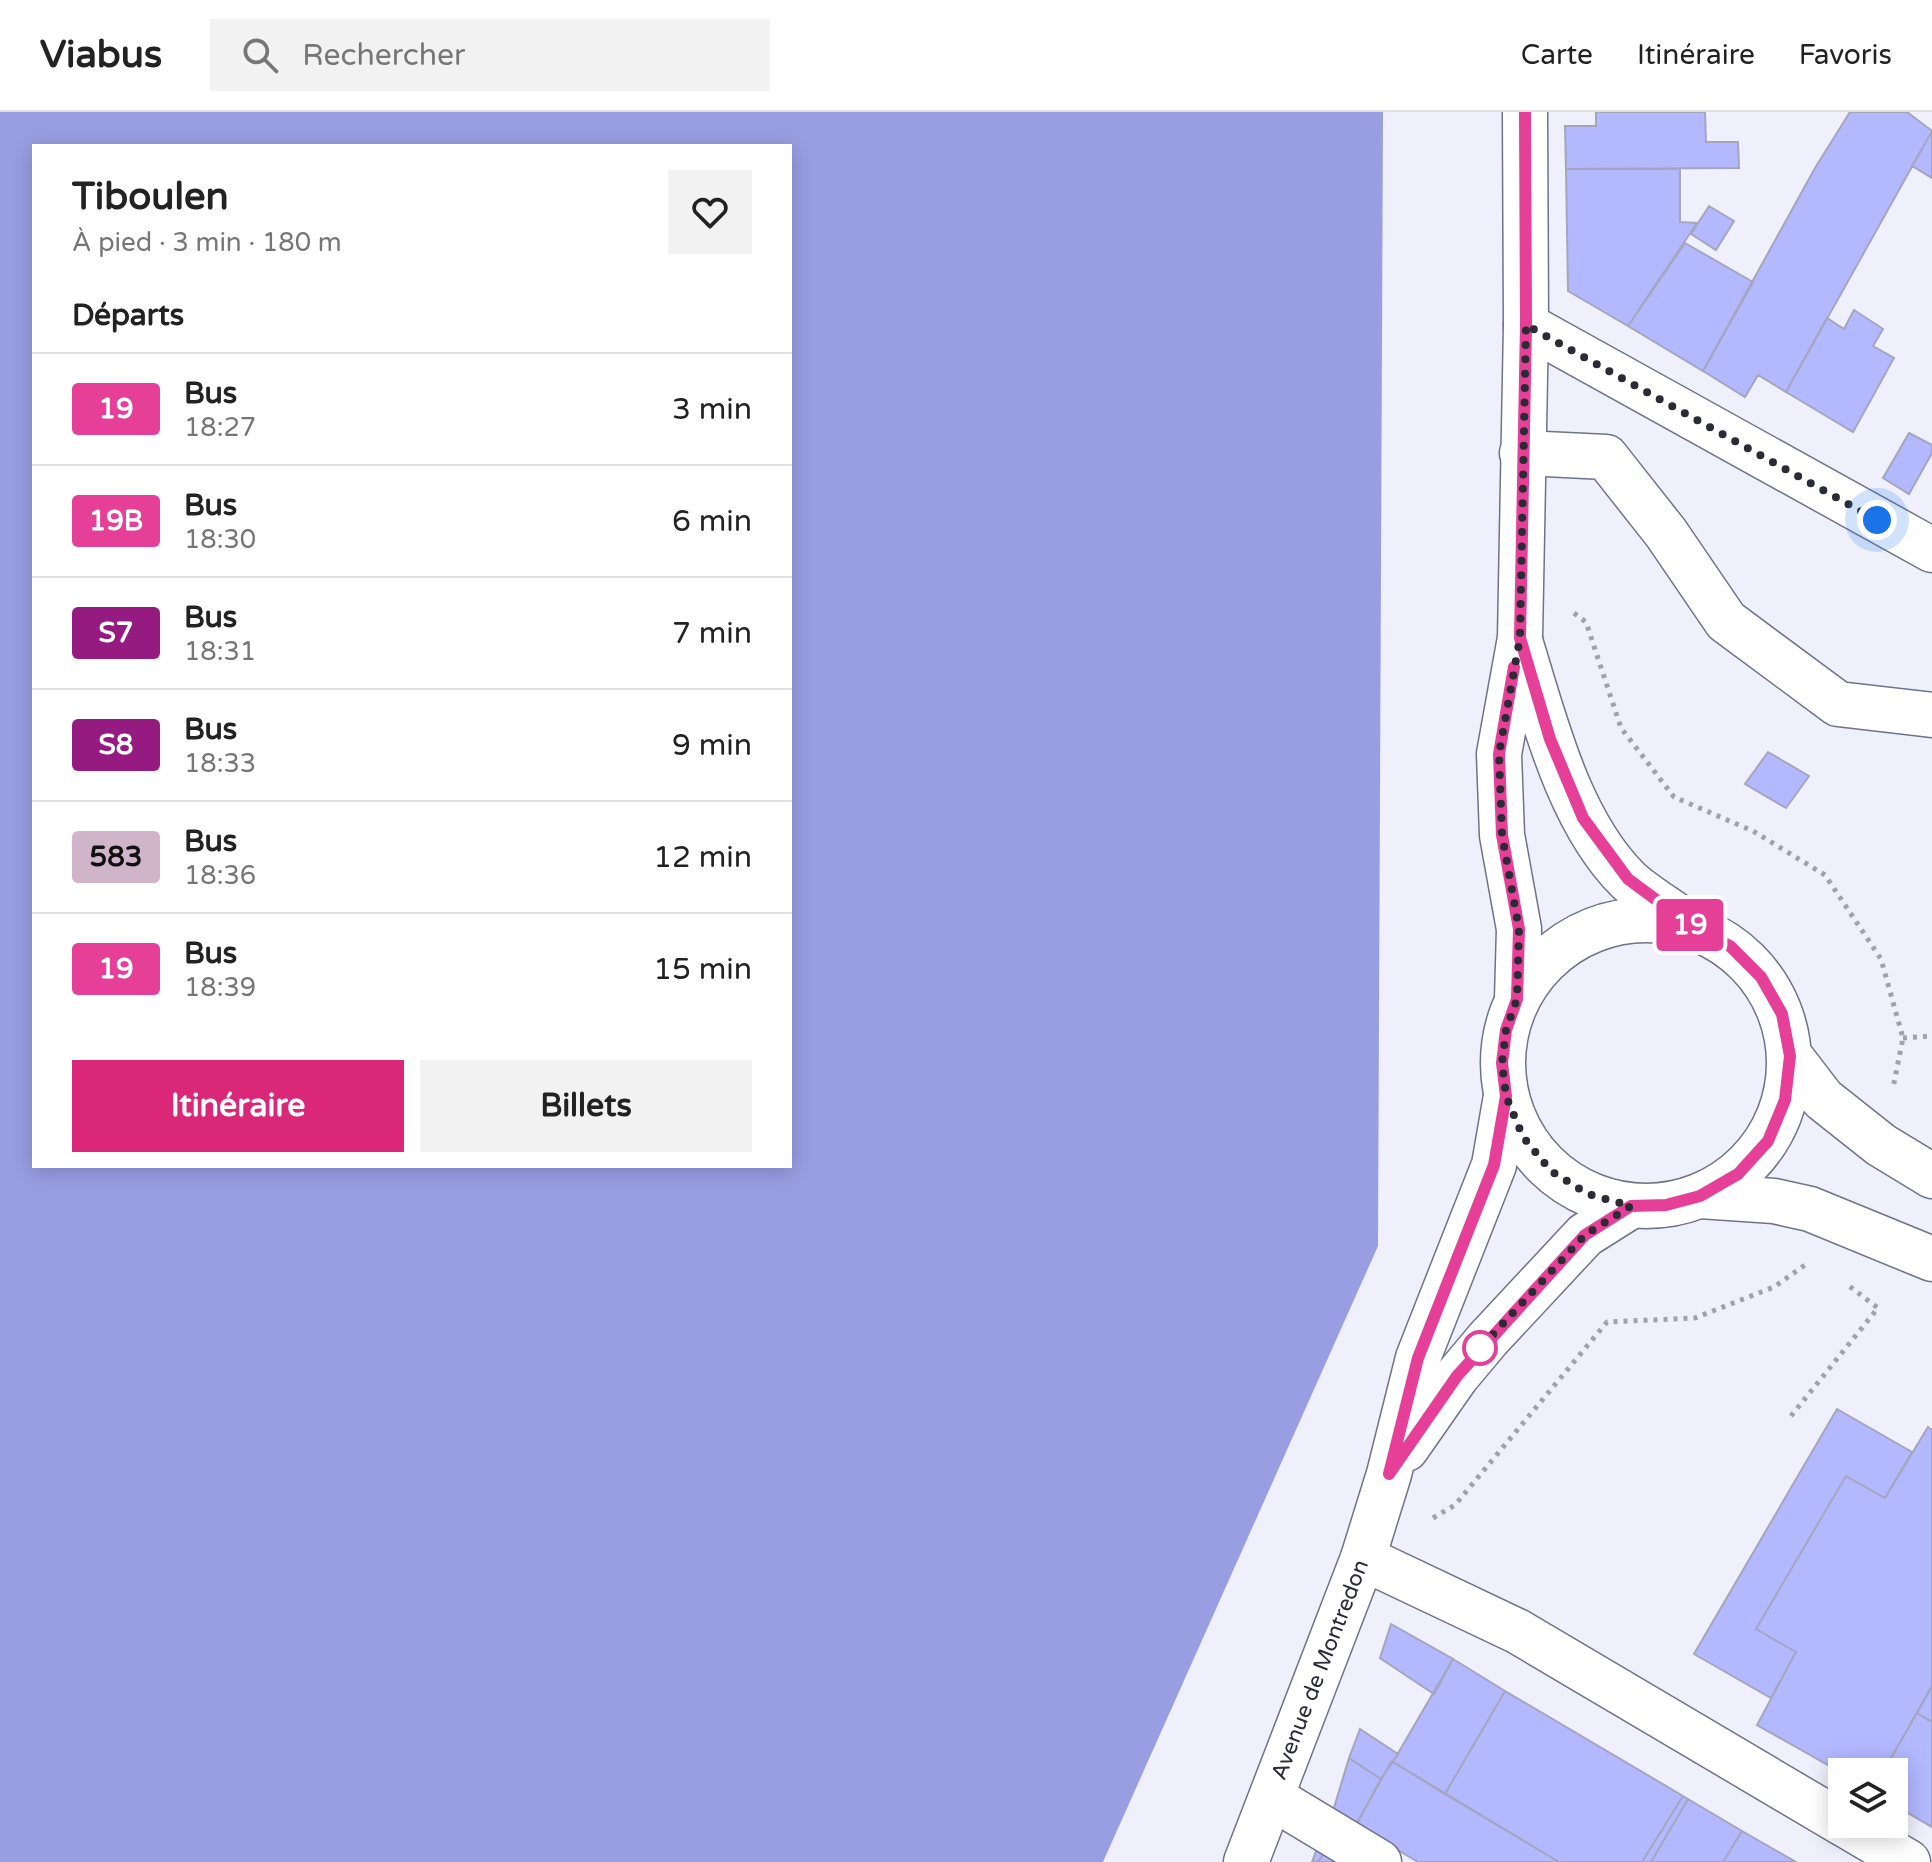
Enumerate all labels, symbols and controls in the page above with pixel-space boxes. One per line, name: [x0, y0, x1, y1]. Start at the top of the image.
search box: [210, 19, 770, 91]
text: Viabus: [40, 32, 162, 78]
icon: search: [238, 33, 282, 77]
text: Rechercher: [302, 37, 466, 74]
text: Carte: [1521, 38, 1593, 72]
text: Itinéraire: [1637, 38, 1755, 72]
text: Favoris: [1799, 38, 1892, 72]
button: heart: [668, 170, 752, 254]
text: Tiboulen: [72, 174, 229, 220]
text: À pied · 3 min · 180 m: [72, 227, 342, 258]
text: Départs: [72, 297, 184, 334]
text: Bus: [184, 375, 237, 412]
text: 3 min: [672, 391, 752, 428]
text: 19: [98, 392, 134, 426]
text: 18:27: [184, 412, 256, 443]
text: Bus: [184, 487, 237, 524]
your location: [1857, 500, 1897, 540]
text: 6 min: [672, 503, 752, 540]
text: 19B: [89, 504, 143, 538]
text: 18:30: [184, 524, 256, 555]
text: Bus: [184, 599, 237, 636]
text: 7 min: [672, 615, 752, 652]
text: S7: [99, 616, 133, 650]
text: 18:31: [184, 636, 256, 667]
text: Bus: [184, 711, 237, 748]
text: 9 min: [672, 727, 752, 764]
text: S8: [99, 728, 133, 762]
text: 18:33: [184, 748, 256, 779]
text: Bus: [184, 823, 237, 860]
text: 12 min: [653, 839, 752, 876]
text: 583: [90, 840, 142, 874]
text: 18:36: [184, 860, 256, 891]
line badge: 19: [1654, 899, 1726, 951]
text: 19: [1672, 908, 1708, 942]
text: Bus: [184, 935, 237, 972]
text: 15 min: [653, 951, 752, 988]
text: 19: [98, 952, 134, 986]
text: 18:39: [184, 972, 256, 1003]
button: Itinéraire: [72, 1060, 404, 1152]
button: Billets: [420, 1060, 752, 1152]
unlabelled marker: [1463, 1331, 1497, 1365]
street label: Avenue de Montredon: [1266, 1556, 1374, 1783]
map controls: [1828, 1758, 1908, 1838]
button: layers: [1828, 1758, 1908, 1838]

